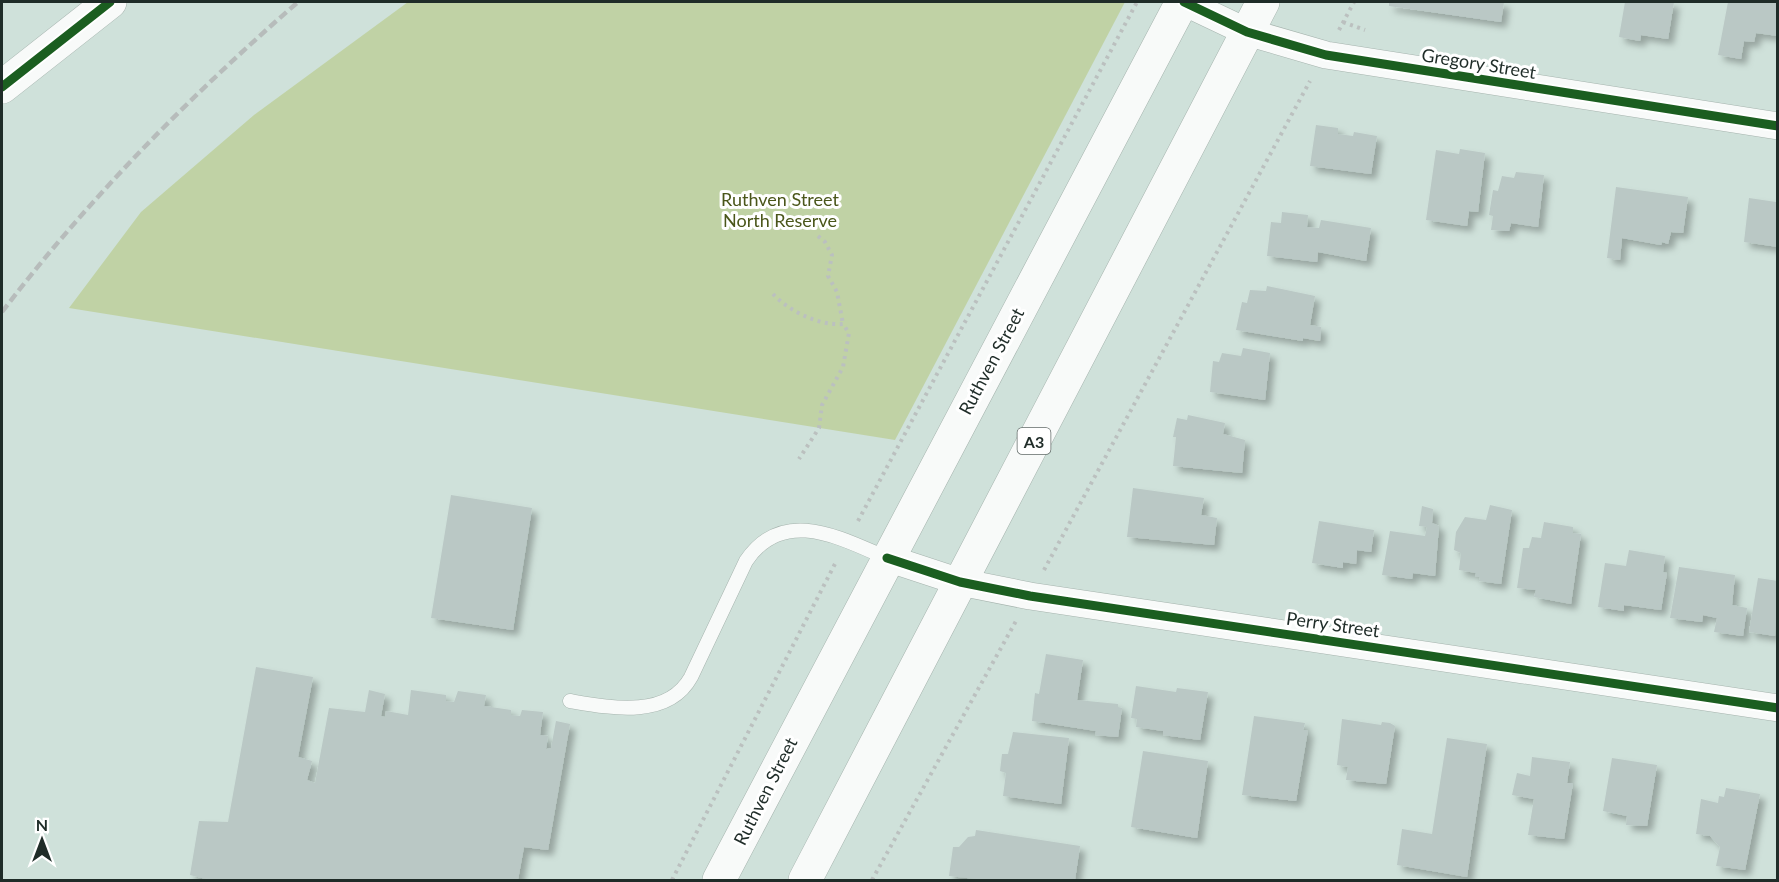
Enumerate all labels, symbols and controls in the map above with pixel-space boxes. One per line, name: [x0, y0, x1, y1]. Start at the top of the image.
street label: Gregory Street: [1420, 43, 1538, 83]
park label: Ruthven Street North Reserve: [721, 188, 839, 231]
street label: Ruthven Street: [954, 303, 1029, 418]
road number: A3: [1018, 428, 1050, 454]
street label: Perry Street: [1285, 607, 1382, 641]
street label: Ruthven Street: [728, 733, 802, 848]
north arrow: [12, 810, 72, 870]
text: N: [36, 815, 48, 834]

